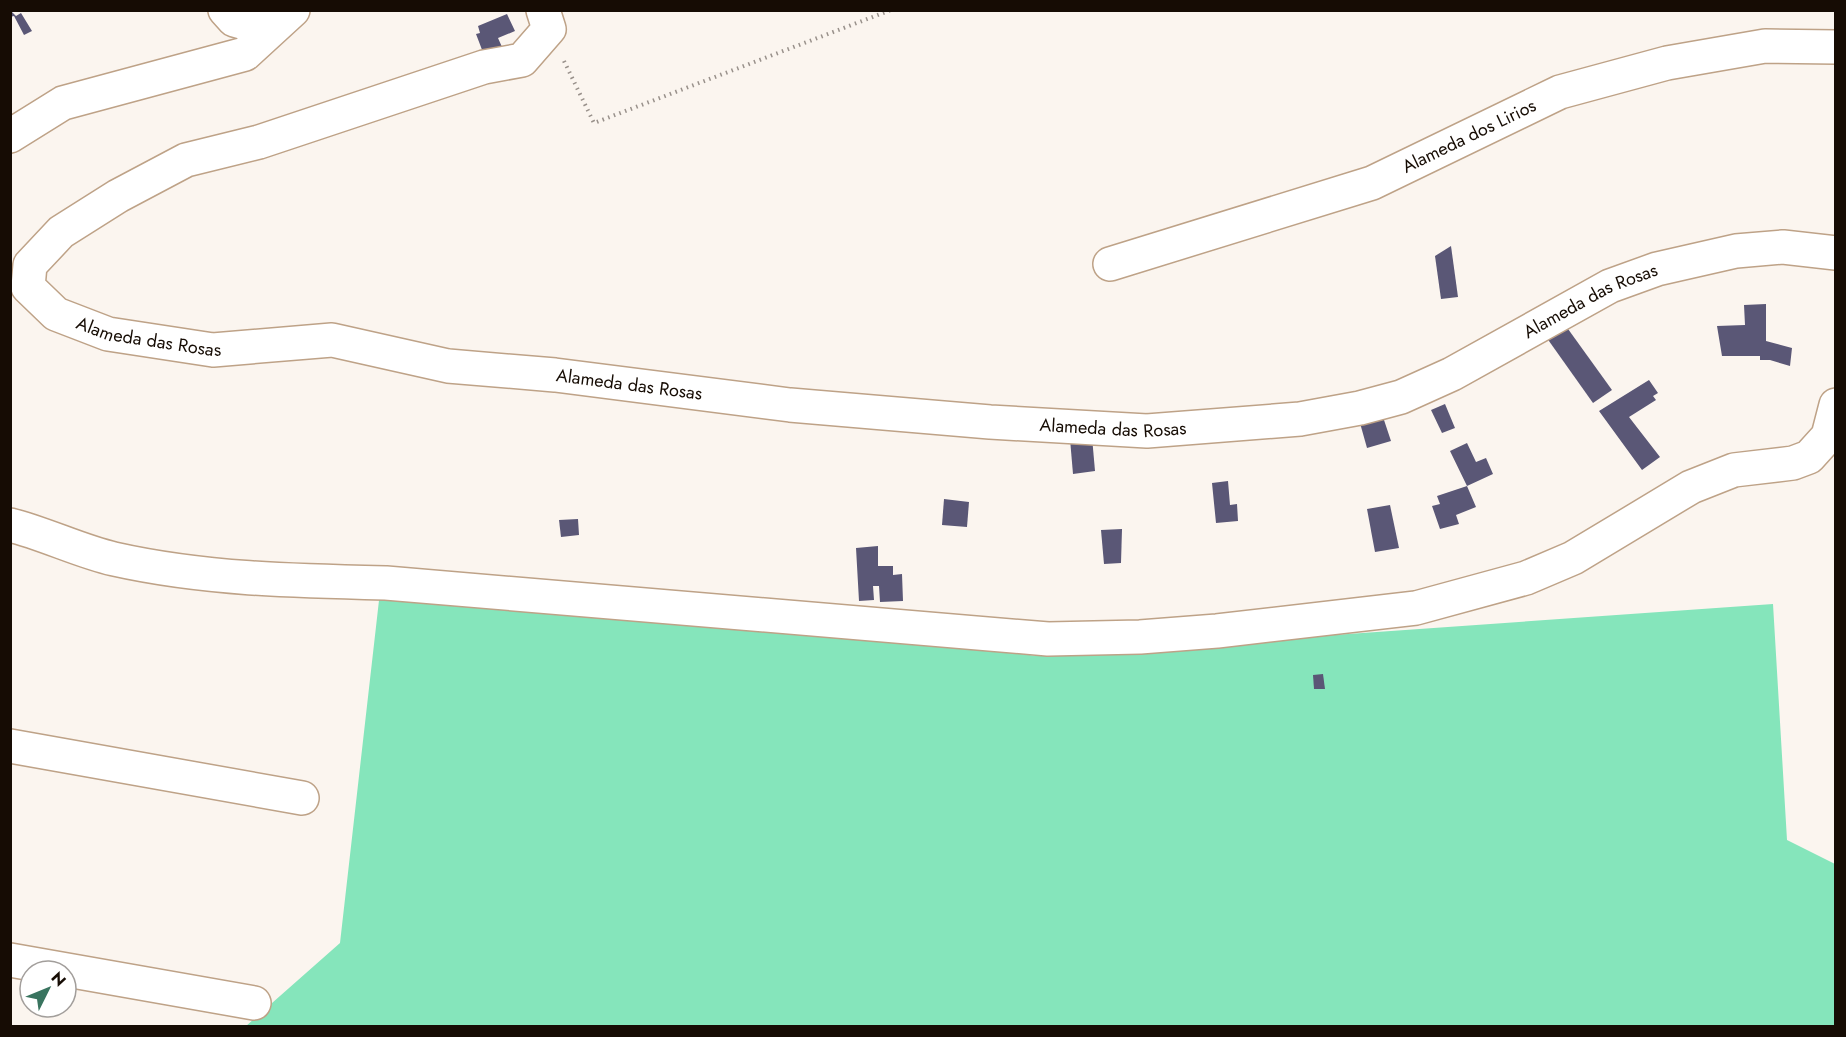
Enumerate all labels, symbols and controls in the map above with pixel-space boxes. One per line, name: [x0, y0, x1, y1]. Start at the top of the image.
street label: Alameda dos Lirios: [1398, 93, 1540, 180]
street label: Alameda das Rosas: [1519, 257, 1661, 345]
street label: Alameda das Rosas: [73, 310, 222, 363]
street label: Alameda das Rosas: [555, 362, 704, 407]
street label: Alameda das Rosas: [1039, 412, 1187, 444]
north arrow: [18, 959, 78, 1019]
text: N: [46, 967, 71, 992]

